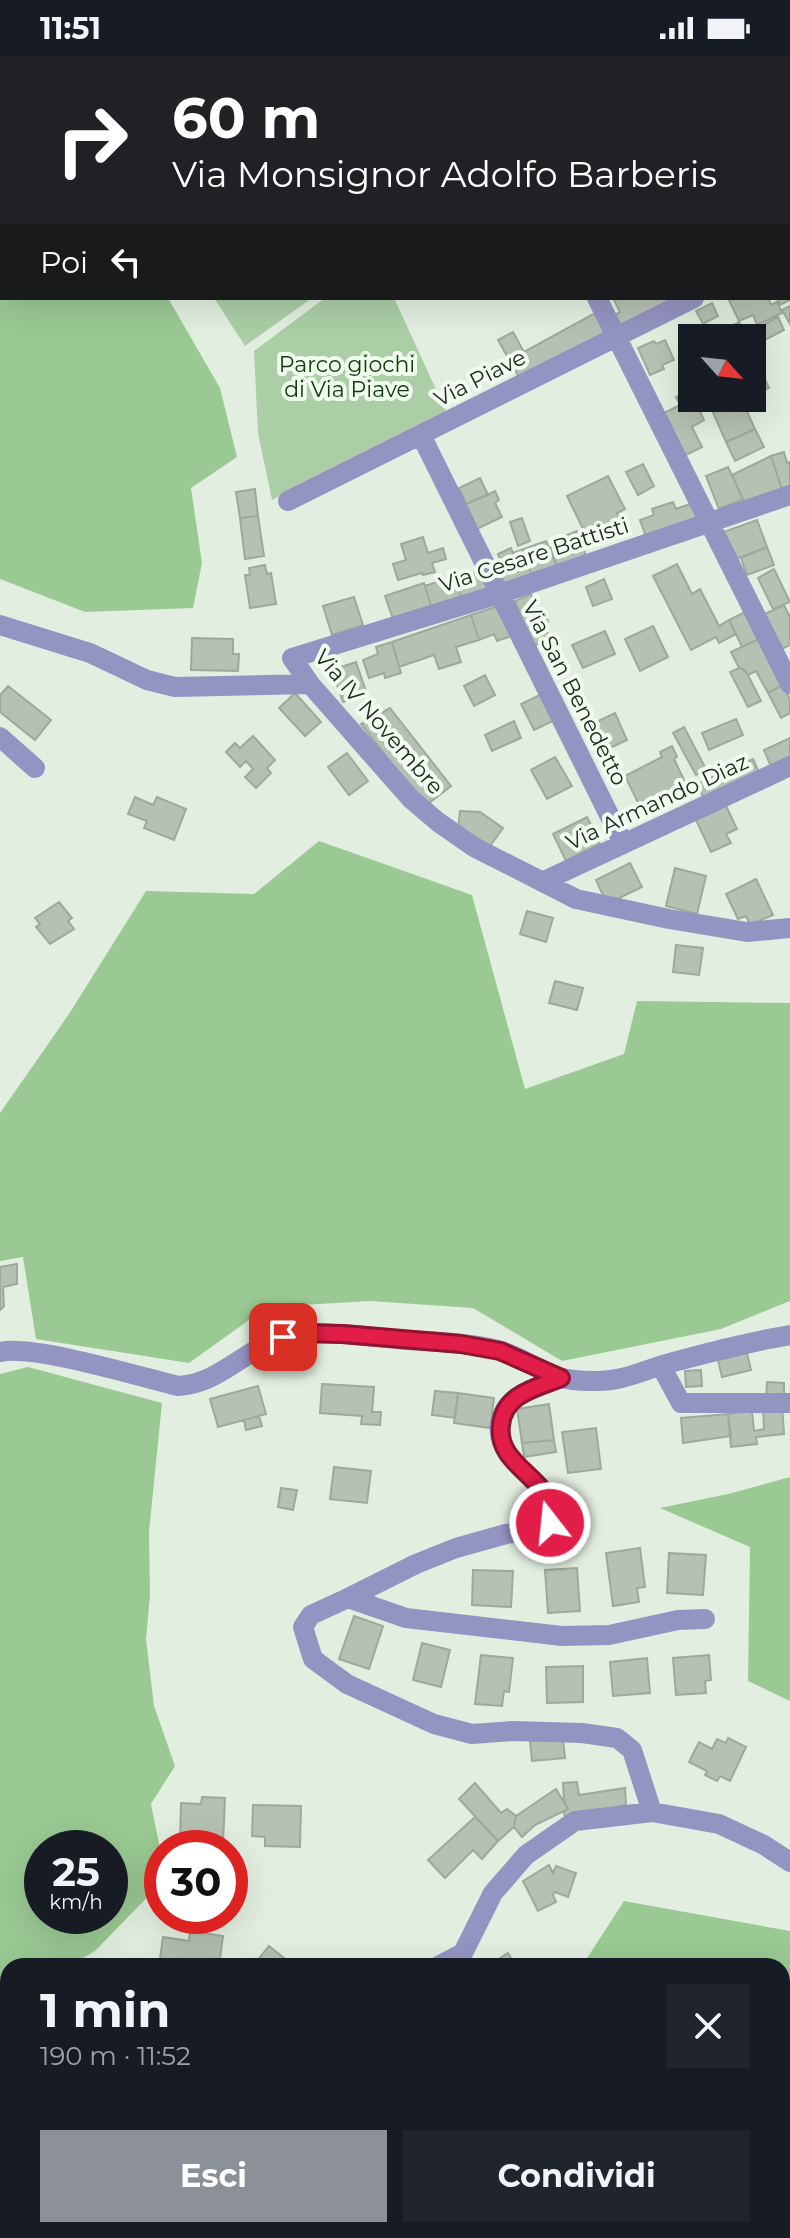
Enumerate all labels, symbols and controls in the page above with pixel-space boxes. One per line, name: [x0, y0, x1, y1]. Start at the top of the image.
text: 11:51: [40, 10, 101, 47]
text: 60 m: [172, 84, 320, 152]
icon: right: [40, 88, 144, 192]
text: Via Monsignor Adolfo Barberis: [172, 152, 717, 196]
icon: left: [104, 240, 148, 284]
text: Poi: [40, 244, 88, 281]
north arrow: [678, 324, 766, 412]
map controls: [678, 324, 766, 412]
street label: Via Piave: [430, 343, 530, 413]
park label: Parco giochi di Via Piave: [279, 351, 415, 403]
street label: Via Cesare Battisti: [436, 512, 632, 598]
street label: Via San Benedetto: [517, 596, 633, 790]
street label: Via IV Novembre: [309, 644, 449, 800]
street label: Via Armando Diaz: [562, 748, 752, 856]
pin: [249, 1303, 317, 1371]
icon: arrive: [261, 1315, 305, 1359]
position arrow: [508, 1481, 592, 1565]
speed limit sign: 30: [144, 1830, 248, 1934]
text: 25: [52, 1847, 100, 1896]
text: km/h: [49, 1890, 103, 1914]
text: 1 min: [40, 1981, 170, 2039]
button: close: [666, 1984, 750, 2068]
text: 190 m · 11:52: [40, 2040, 191, 2072]
button: Esci: [40, 2130, 387, 2222]
button: Condividi: [403, 2130, 750, 2222]

